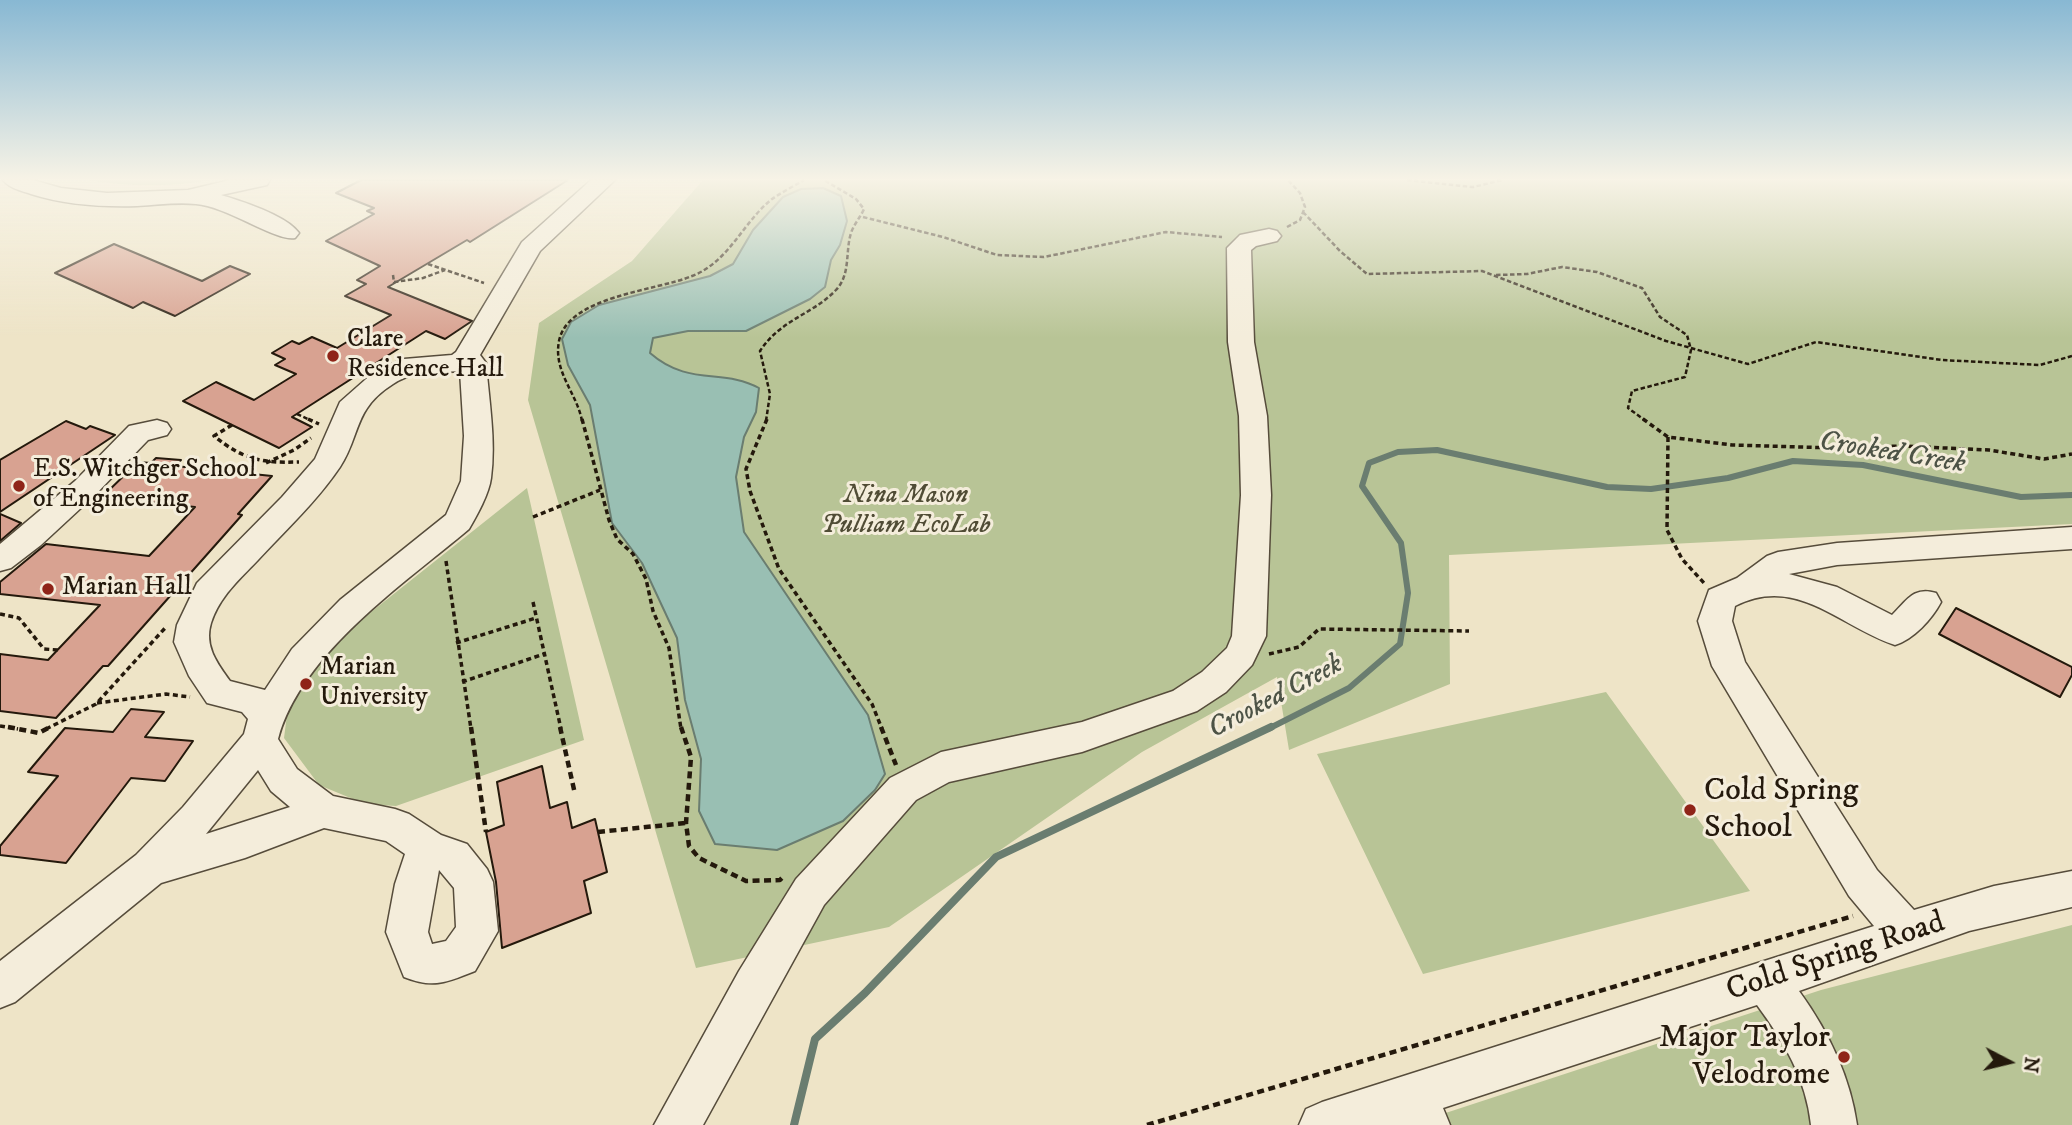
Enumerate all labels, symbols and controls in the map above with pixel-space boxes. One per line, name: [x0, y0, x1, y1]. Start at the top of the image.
place label: Clare Residence Hall: [347, 325, 504, 386]
marker: Clare Residence Hall: [325, 348, 341, 364]
water label: Crooked Creek: [1816, 426, 1968, 482]
place label: E.S. Witchger School of Engineering: [33, 455, 257, 516]
marker: E.S. Witchger School of Engineering: [11, 478, 27, 494]
park label: Nina Mason Pulliam EcoLab: [821, 481, 991, 542]
place label: Marian Hall: [62, 573, 192, 605]
marker: Marian Hall: [40, 581, 56, 597]
water label: Crooked Creek: [1203, 649, 1349, 747]
place label: Marian University: [320, 653, 428, 714]
marker: Marian University: [298, 676, 314, 692]
place label: Cold Spring School: [1704, 773, 1858, 848]
marker: Cold Spring School: [1682, 802, 1698, 818]
street label: Cold Spring Road: [1722, 905, 1950, 1011]
place label: Major Taylor Velodrome: [1659, 1020, 1830, 1095]
north arrow: [1974, 1027, 2044, 1097]
marker: Major Taylor Velodrome: [1836, 1049, 1852, 1065]
text: N: [2018, 1055, 2043, 1074]

